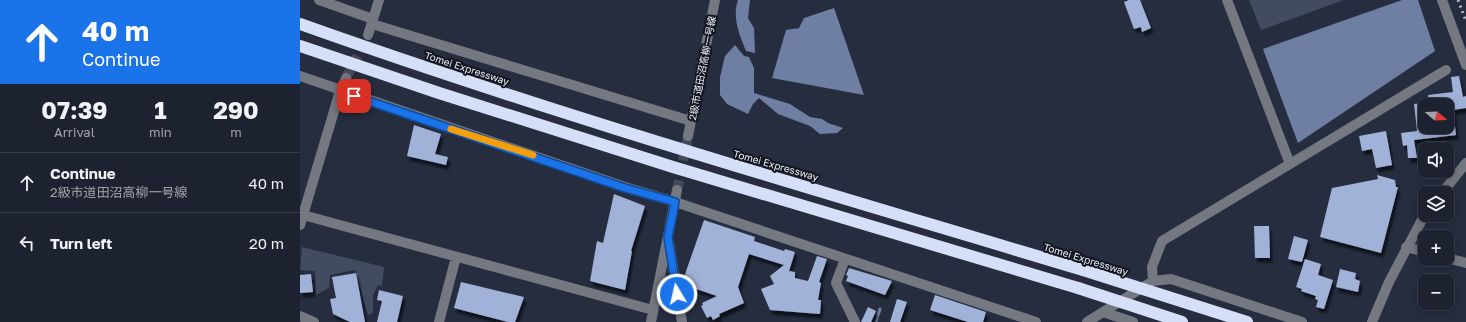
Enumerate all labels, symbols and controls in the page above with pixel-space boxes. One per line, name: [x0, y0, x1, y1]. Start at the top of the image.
text: 40 m: [82, 14, 149, 47]
street label: 2級市道田沼高柳一号線: [686, 15, 718, 121]
icon: ahead: [16, 16, 68, 68]
text: Continue: [82, 48, 160, 70]
street label: Tomei Expressway: [423, 49, 511, 87]
pin: [337, 79, 371, 113]
icon: arrive: [343, 85, 365, 107]
text: 07:39: [41, 95, 108, 124]
text: 1: [154, 95, 167, 124]
text: 290: [213, 95, 259, 124]
north arrow: [1418, 98, 1454, 134]
map controls: [1418, 98, 1454, 310]
text: Arrival: [54, 124, 95, 140]
text: min: [149, 124, 172, 140]
text: m: [230, 124, 242, 140]
button: sound: [1418, 142, 1454, 178]
street label: Tomei Expressway: [732, 147, 820, 183]
text: Continue: [50, 164, 116, 182]
icon: ahead: [16, 172, 38, 194]
text: 40 m: [249, 174, 284, 192]
text: 2級市道田沼高柳一号線: [50, 184, 188, 200]
button: layers: [1418, 186, 1454, 222]
button: +: [1418, 230, 1454, 266]
icon: left: [16, 232, 38, 254]
text: Turn left: [50, 234, 112, 252]
text: 20 m: [249, 234, 284, 252]
street label: Tomei Expressway: [1042, 240, 1130, 278]
position arrow: [656, 273, 698, 315]
button: −: [1418, 274, 1454, 310]

